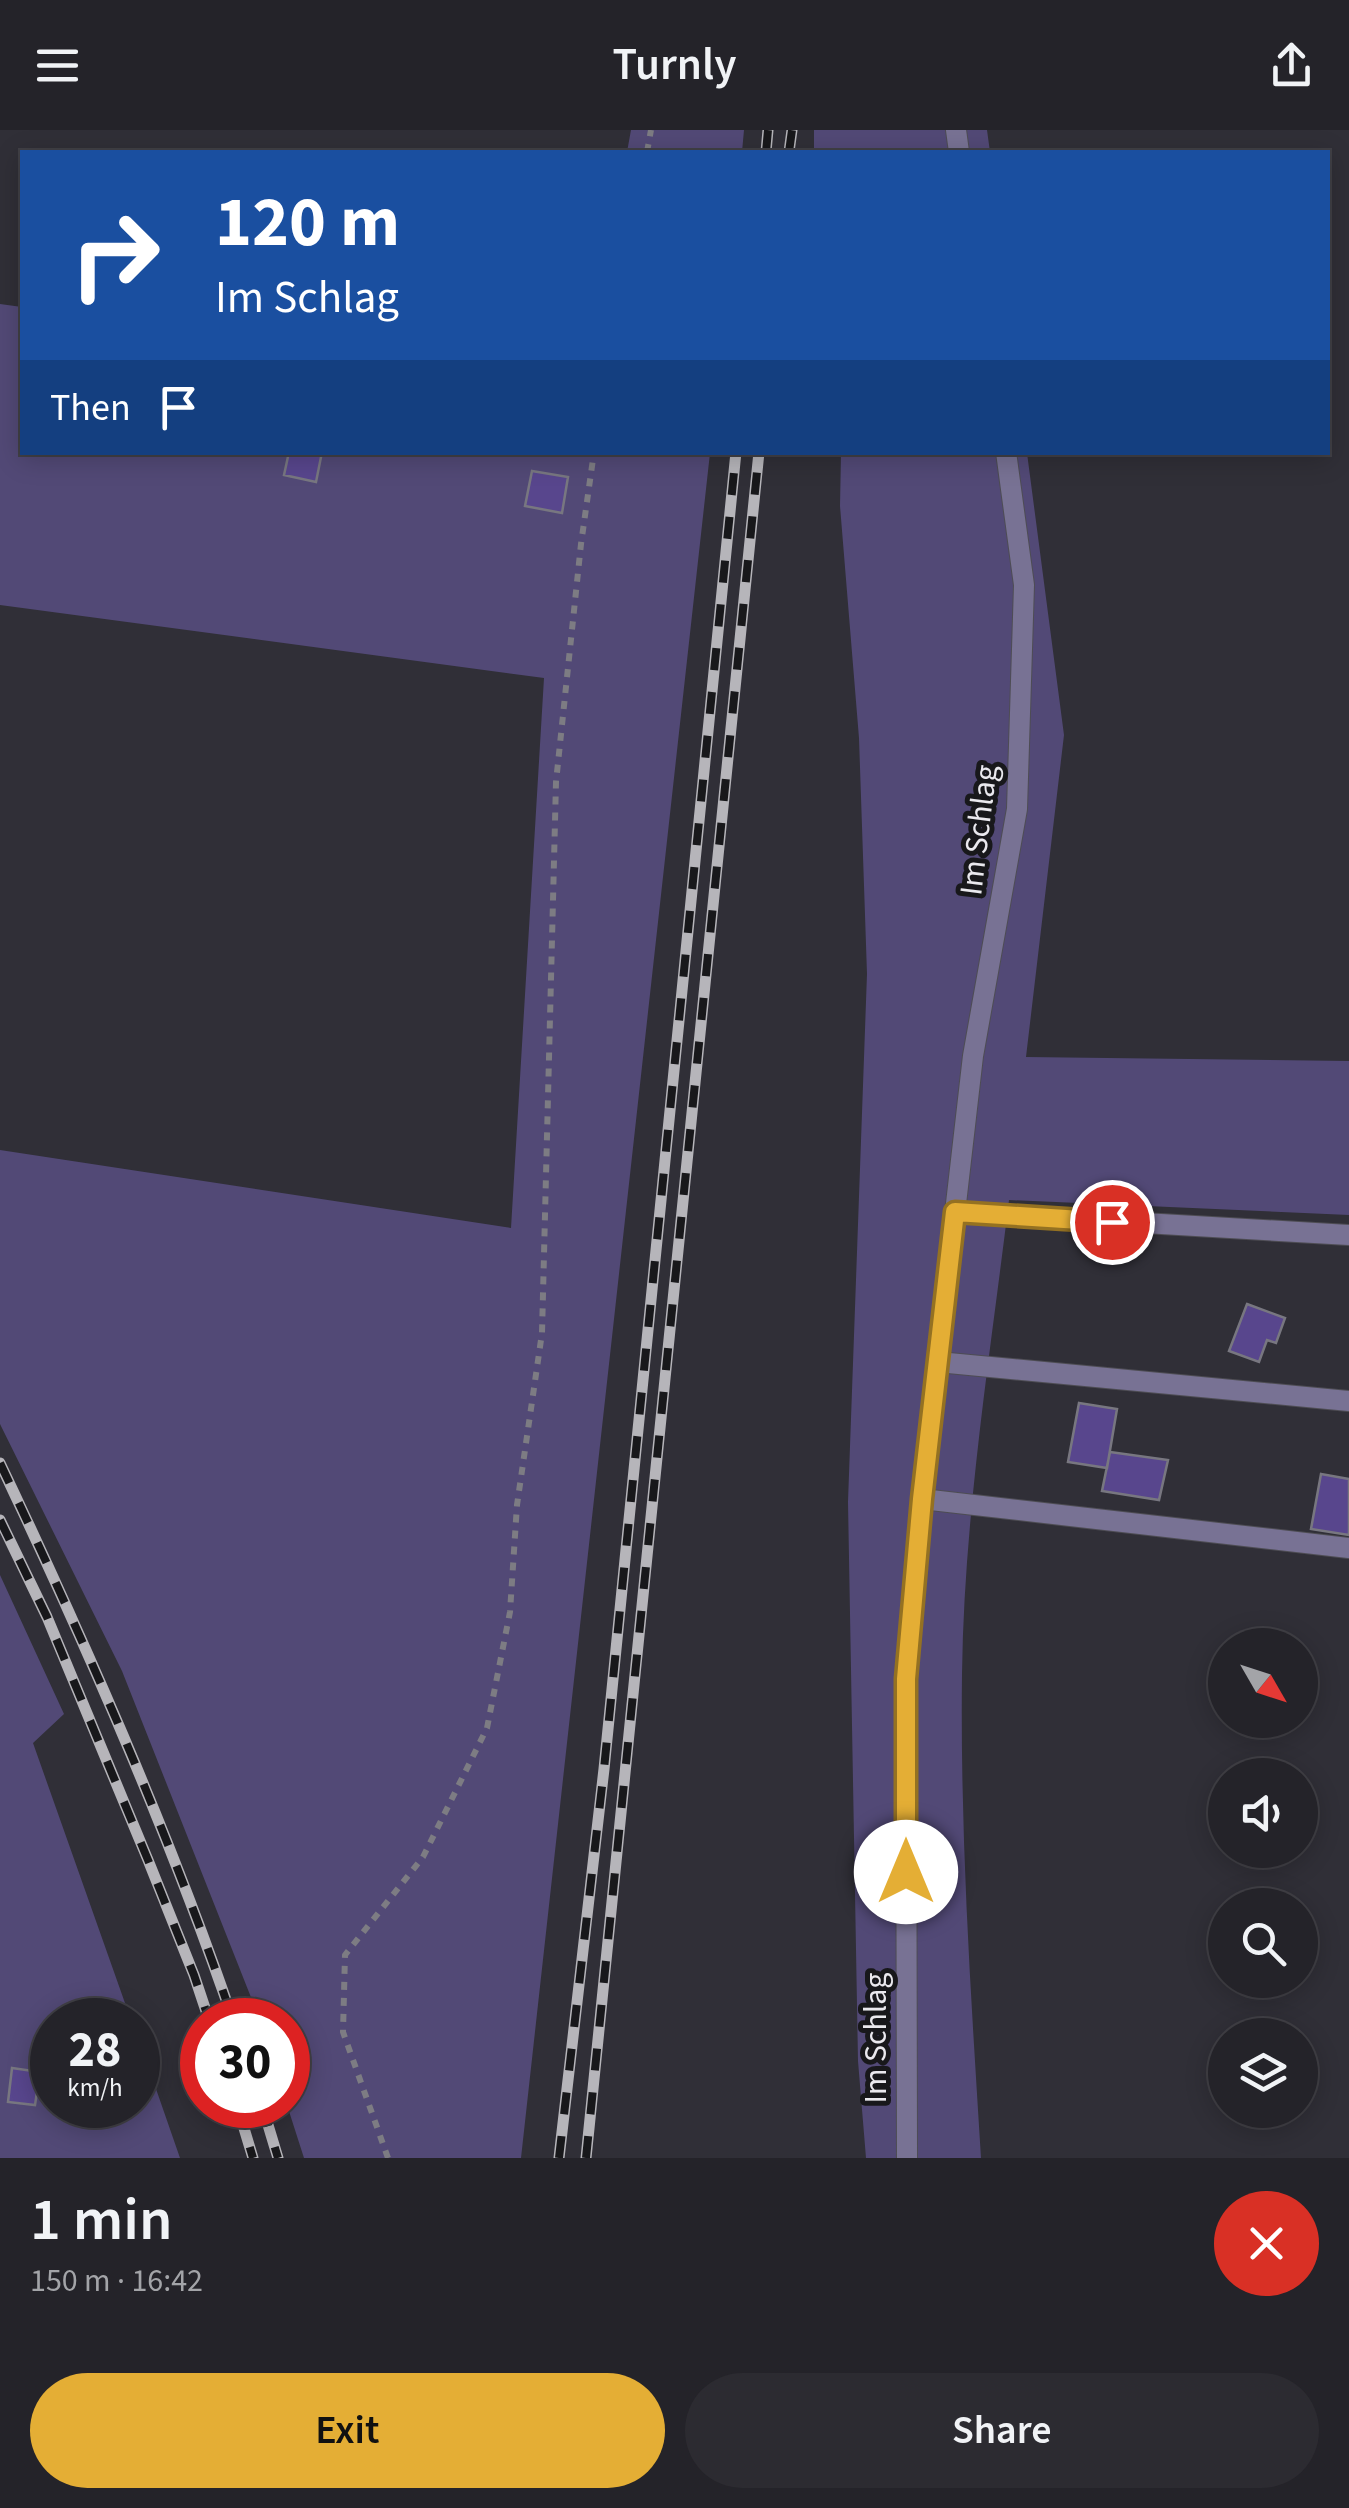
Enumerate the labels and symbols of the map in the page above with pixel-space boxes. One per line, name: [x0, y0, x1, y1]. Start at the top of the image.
street label: Im Schlag: [948, 762, 1010, 898]
pin: [1070, 1180, 1155, 1265]
north arrow: [1208, 1628, 1318, 1738]
position arrow: [854, 1820, 958, 1924]
street label: Im Schlag: [853, 1973, 899, 2103]
speed limit sign: 30: [180, 1998, 310, 2128]

